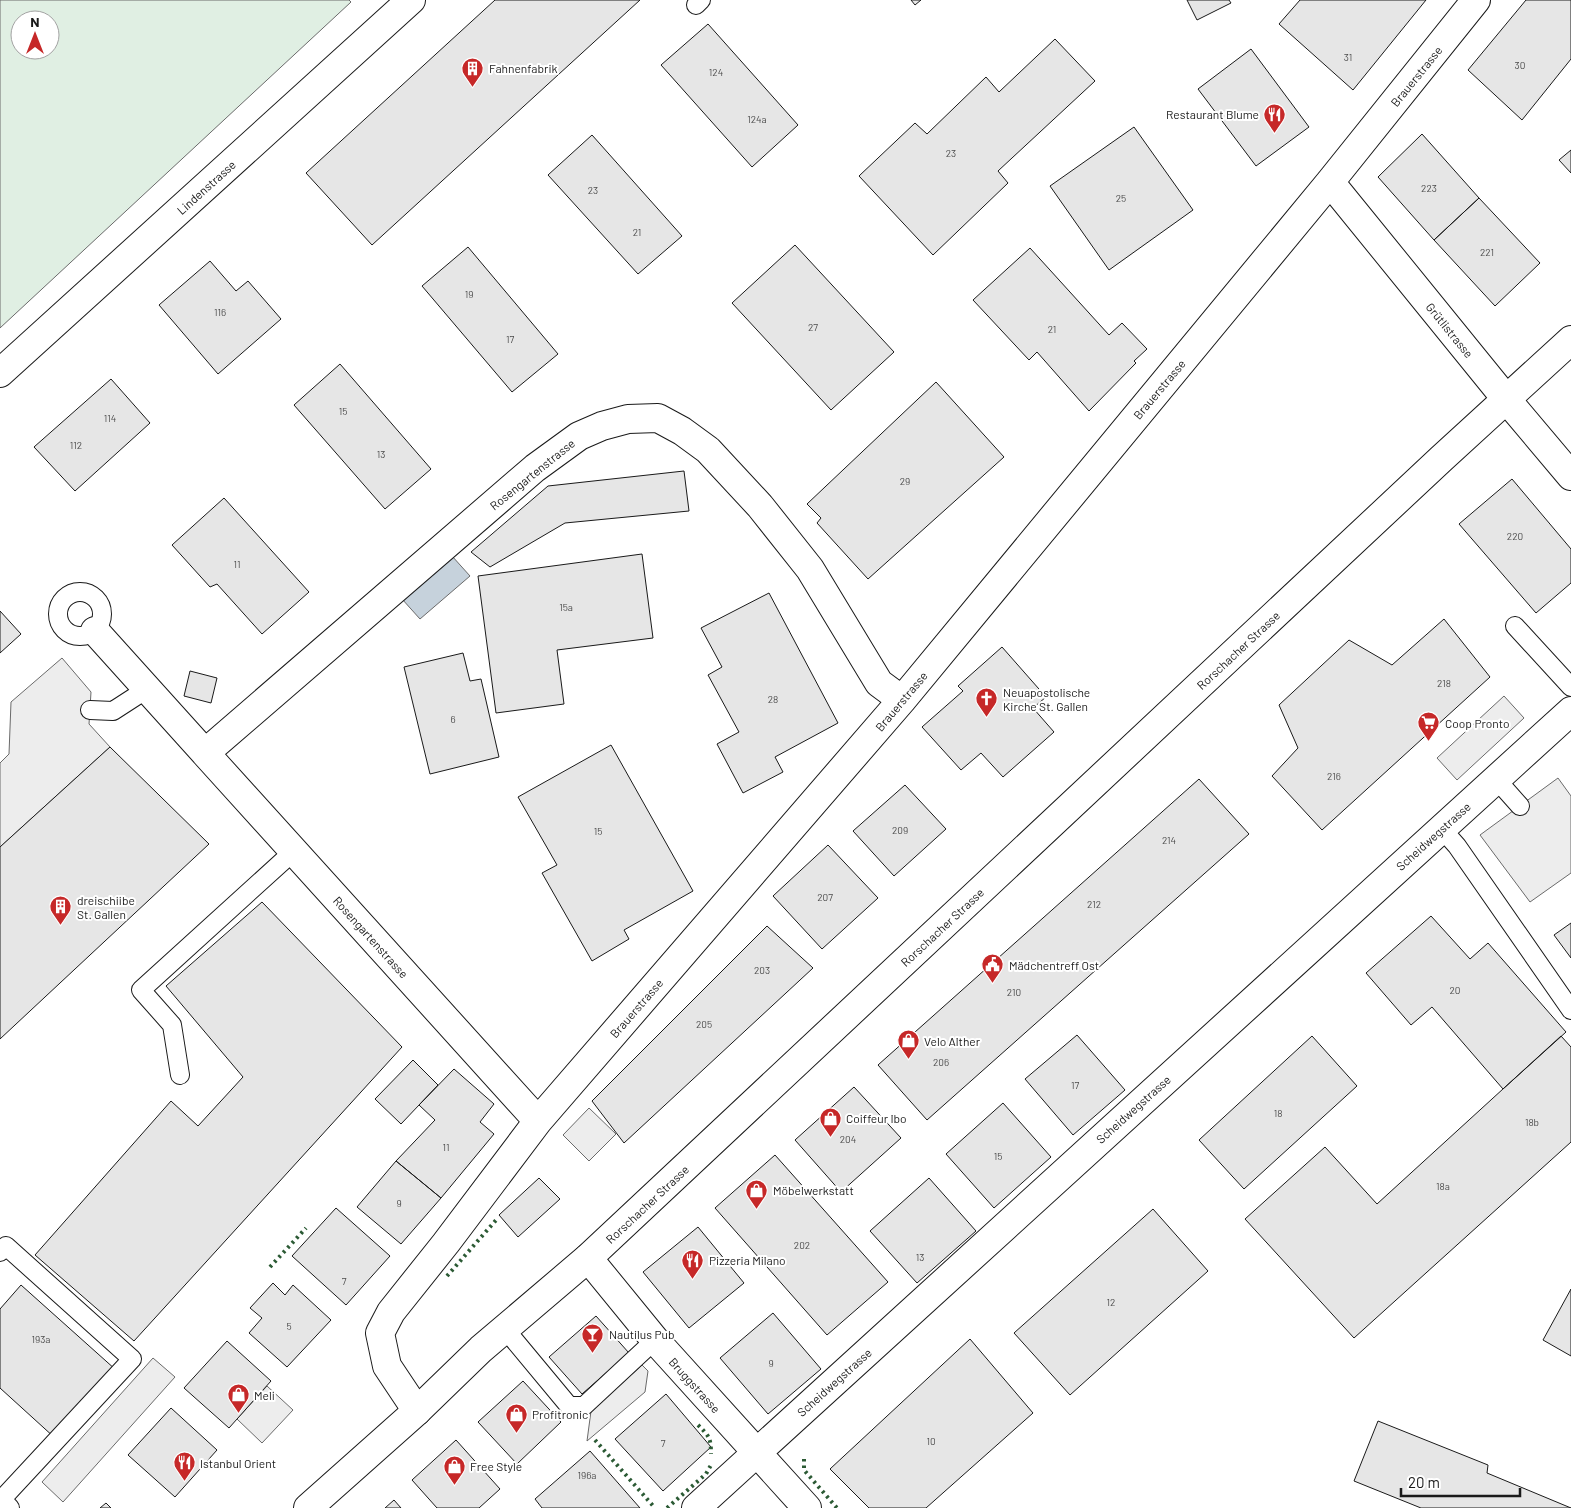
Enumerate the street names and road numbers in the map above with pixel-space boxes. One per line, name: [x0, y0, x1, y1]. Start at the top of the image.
street label: Brauerstrasse: [1387, 43, 1445, 109]
street label: Lindenstrasse: [174, 157, 238, 217]
street label: Grütlistrasse: [1424, 300, 1476, 360]
street label: Brauerstrasse: [1130, 356, 1188, 422]
street label: Rosengartenstrasse: [487, 436, 577, 512]
street label: Rorschacher Strasse: [1194, 608, 1282, 692]
street label: Brauerstrasse: [872, 668, 930, 734]
street label: Scheidwegstrasse: [1393, 799, 1473, 873]
street label: Rorschacher Strasse: [898, 885, 986, 969]
street label: Rosengartenstrasse: [331, 893, 411, 981]
street label: Brauerstrasse: [607, 976, 665, 1040]
street label: Scheidwegstrasse: [1093, 1072, 1173, 1146]
street label: Rorschacher Strasse: [603, 1162, 691, 1246]
street label: Scheidwegstrasse: [794, 1345, 874, 1419]
street label: Bruggstrasse: [667, 1355, 723, 1415]

